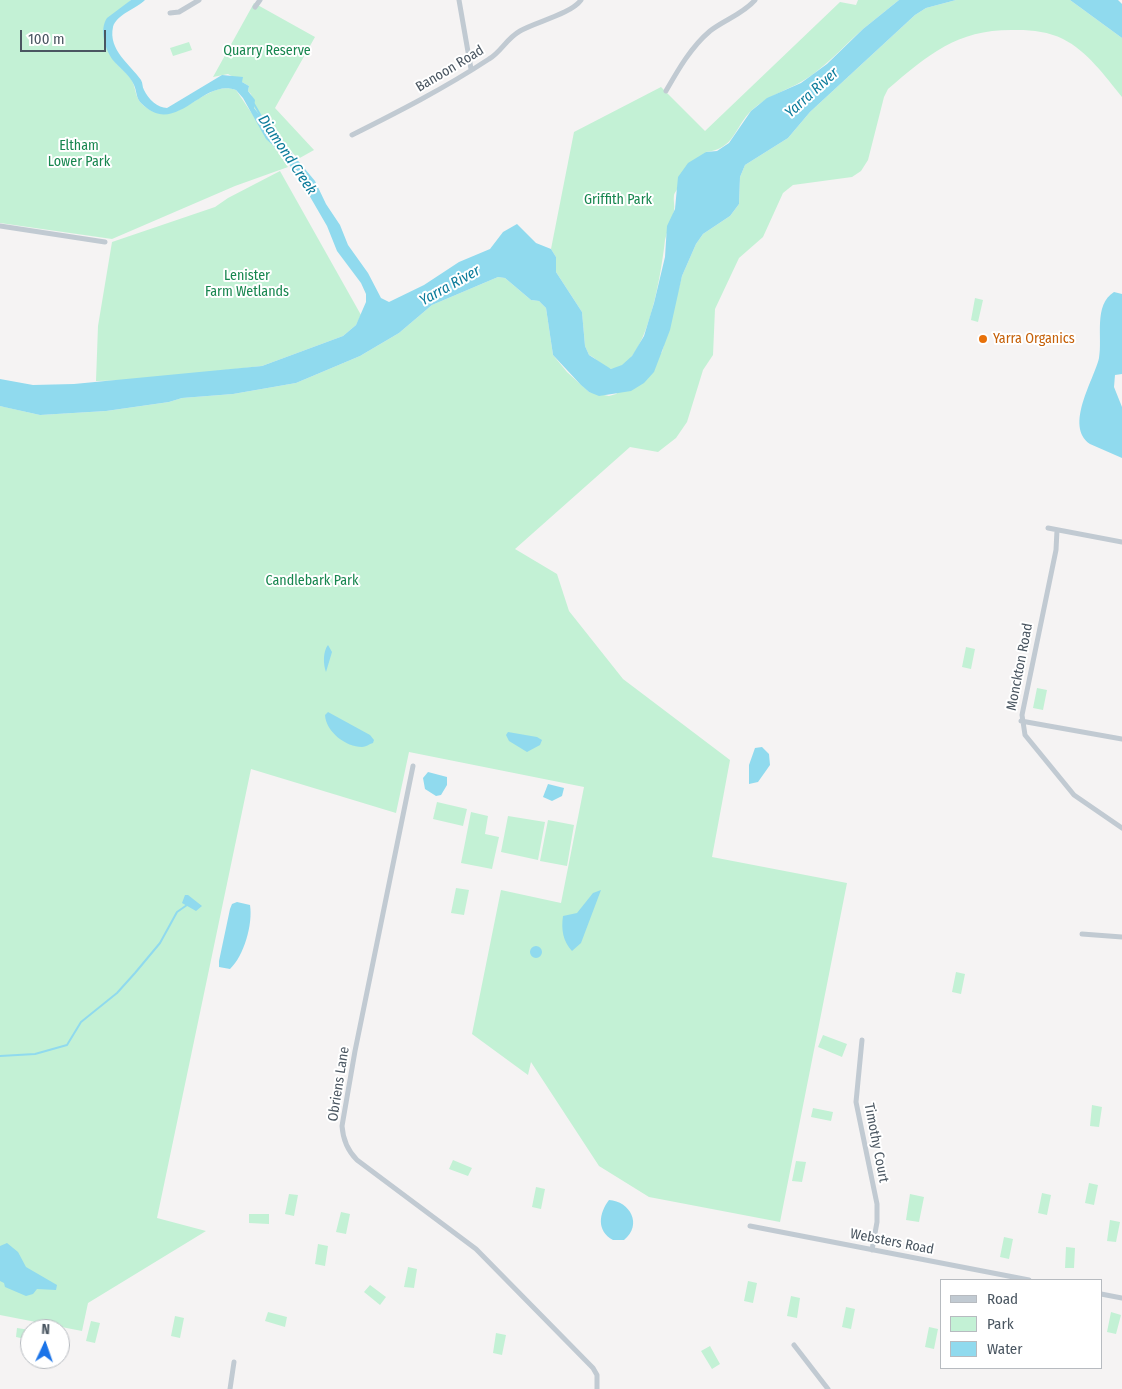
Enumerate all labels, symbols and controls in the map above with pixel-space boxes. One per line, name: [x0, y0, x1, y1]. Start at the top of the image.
scale bar: [22, 20, 109, 52]
text: 100 m: [28, 30, 65, 48]
street label: Banoon Road: [413, 42, 487, 96]
park label: Quarry Reserve: [223, 43, 311, 59]
water label: Yarra River: [781, 64, 843, 122]
water label: Diamond Creek: [254, 112, 320, 198]
park label: Eltham Lower Park: [48, 138, 110, 170]
park label: Griffith Park: [584, 192, 652, 208]
water label: Yarra River: [417, 262, 483, 310]
park label: Lenister Farm Wetlands: [205, 268, 289, 300]
place label: Yarra Organics: [993, 331, 1075, 347]
marker: Yarra Organics: [977, 333, 989, 345]
park label: Candlebark Park: [265, 573, 359, 589]
street label: Monckton Road: [1003, 622, 1037, 712]
street label: Obriens Lane: [325, 1045, 353, 1123]
street label: Timothy Court: [860, 1102, 892, 1184]
street label: Websters Road: [849, 1226, 935, 1258]
legend: [940, 1279, 1102, 1369]
text: Road: [987, 1290, 1018, 1308]
text: Park: [987, 1315, 1014, 1333]
north arrow: [20, 1319, 70, 1369]
text: N: [41, 1321, 50, 1338]
text: Water: [987, 1340, 1022, 1358]

